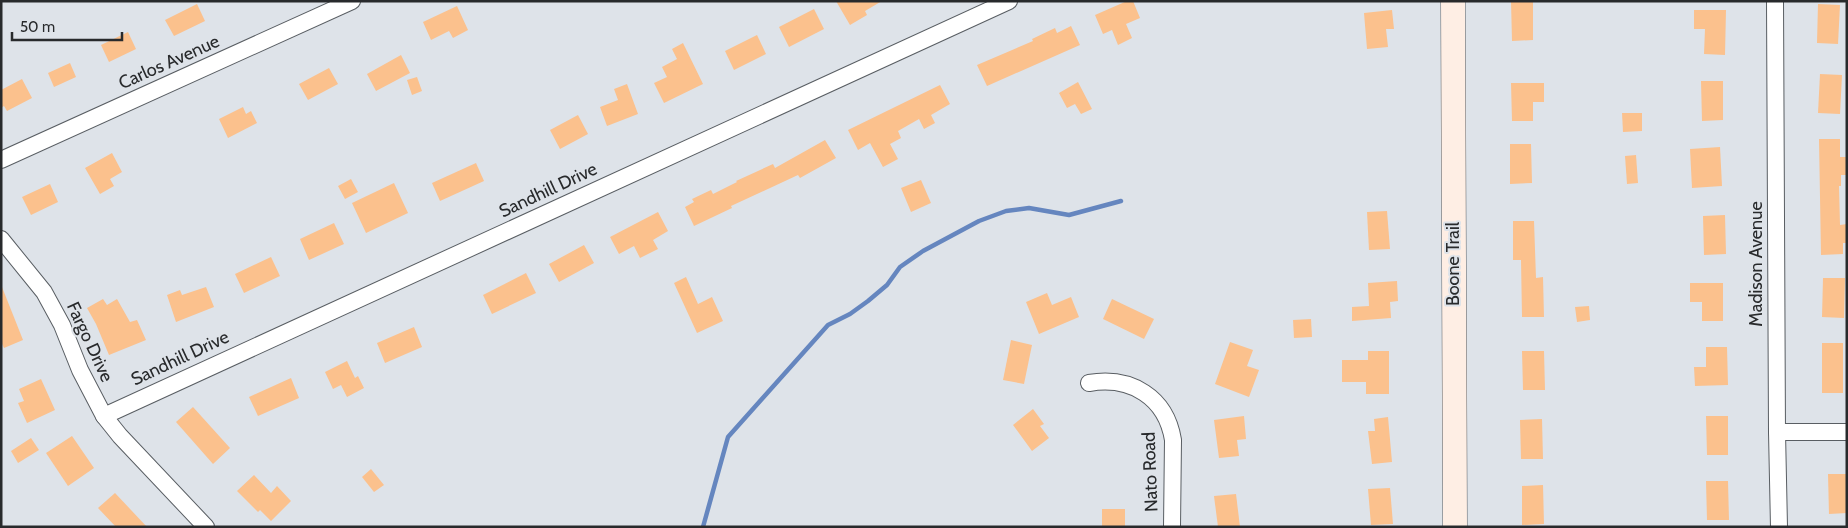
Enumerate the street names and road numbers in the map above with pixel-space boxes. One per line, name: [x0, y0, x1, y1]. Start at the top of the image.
street label: Carlos Avenue: [115, 30, 223, 94]
street label: Sandhill Drive: [495, 158, 601, 222]
street label: Madison Avenue: [1745, 201, 1767, 327]
street label: Boone Trail: [1442, 221, 1464, 306]
street label: Fargo Drive: [62, 298, 118, 386]
street label: Sandhill Drive: [127, 326, 233, 390]
street label: Nato Road: [1138, 432, 1162, 512]

